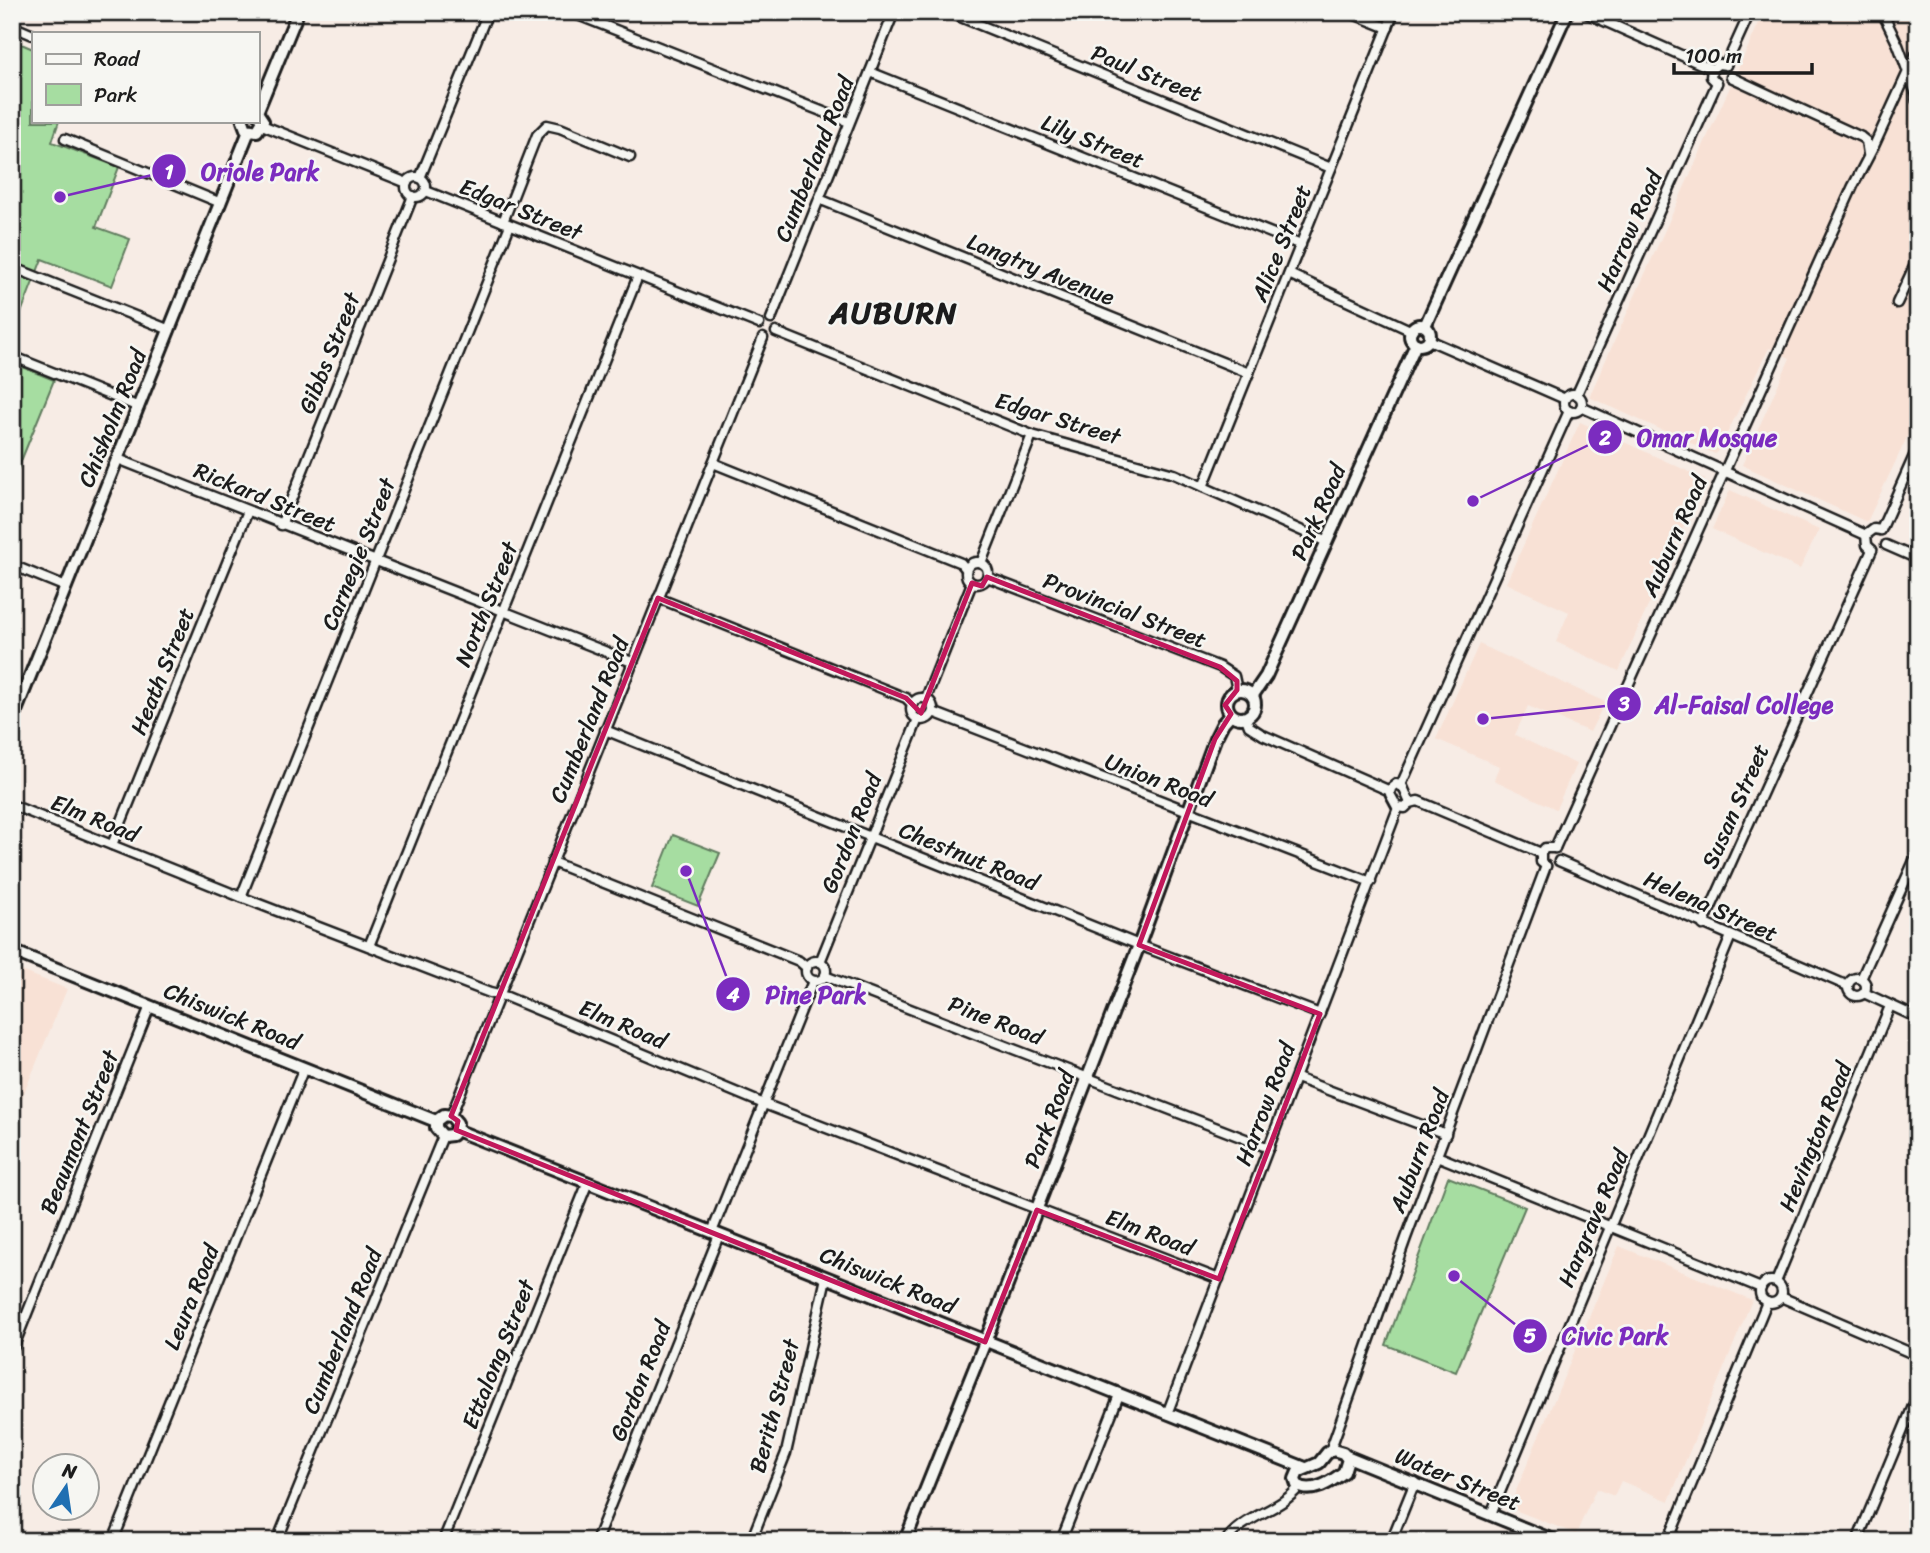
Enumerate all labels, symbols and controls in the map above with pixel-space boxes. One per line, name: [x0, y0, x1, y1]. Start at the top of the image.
legend: [32, 32, 259, 122]
street label: Paul Street: [1085, 32, 1209, 114]
scale bar: [1674, 32, 1813, 76]
text: 100 m: [1685, 37, 1742, 75]
text: Road: [94, 40, 141, 78]
street label: Cumberland Road: [763, 68, 867, 248]
text: Park: [94, 76, 137, 114]
street label: Lily Street: [1035, 102, 1151, 181]
callout: Oriole Park: [152, 149, 333, 194]
text: Oriole Park: [201, 151, 320, 193]
text: 1: [164, 153, 174, 191]
street label: Harrow Road: [1584, 162, 1675, 299]
street label: Edgar Street: [453, 166, 590, 253]
street label: Alice Street: [1239, 178, 1324, 309]
street label: Langtry Avenue: [961, 221, 1121, 318]
street label: Gibbs Street: [287, 285, 373, 420]
district label: AUBURN: [827, 286, 959, 340]
street label: Chisholm Road: [66, 341, 160, 494]
street label: Edgar Street: [990, 380, 1127, 458]
callout: Omar Mosque: [1587, 415, 1791, 460]
text: Omar Mosque: [1637, 417, 1778, 459]
text: 2: [1598, 419, 1611, 457]
street label: Rickard Street: [187, 450, 342, 545]
street label: Park Road: [1279, 455, 1359, 567]
street label: Auburn Road: [1629, 467, 1720, 605]
street label: Carnegie Street: [309, 470, 408, 637]
street label: North Street: [443, 534, 531, 673]
street label: Provincial Street: [1037, 560, 1213, 661]
street label: Heath Street: [118, 601, 207, 741]
street label: Cumberland Road: [538, 629, 642, 809]
callout: Al-Faisal College: [1606, 682, 1848, 727]
text: Al-Faisal College: [1654, 684, 1834, 726]
text: 3: [1617, 685, 1630, 723]
street label: Susan Street: [1690, 737, 1781, 875]
street label: Union Road: [1099, 741, 1221, 821]
street label: Gordon Road: [809, 765, 895, 900]
street label: Elm Road: [44, 782, 147, 855]
street label: Chestnut Road: [893, 810, 1047, 904]
street label: Helena Street: [1637, 859, 1785, 954]
street label: Chiswick Road: [157, 970, 308, 1063]
callout: Pine Park: [716, 972, 881, 1017]
text: Pine Park: [765, 974, 867, 1016]
text: 4: [725, 976, 740, 1014]
street label: Pine Road: [942, 983, 1051, 1058]
street label: Elm Road: [572, 988, 675, 1062]
street label: Harrow Road: [1223, 1035, 1308, 1172]
street label: Beaumont Street: [28, 1042, 132, 1221]
street label: Hevington Road: [1767, 1054, 1865, 1218]
street label: Park Road: [1012, 1062, 1088, 1174]
street label: Auburn Road: [1377, 1082, 1462, 1220]
street label: Hargrave Road: [1546, 1141, 1642, 1294]
street label: Elm Road: [1099, 1197, 1202, 1269]
street label: Chiswick Road: [813, 1234, 964, 1327]
street label: Leura Road: [152, 1236, 232, 1356]
street label: Cumberland Road: [291, 1240, 395, 1420]
street label: Ettalong Street: [450, 1271, 548, 1435]
street label: Gordon Road: [598, 1313, 684, 1448]
callout: Civic Park: [1512, 1313, 1682, 1358]
text: Civic Park: [1561, 1315, 1669, 1357]
text: 5: [1524, 1317, 1537, 1355]
street label: Berith Street: [737, 1333, 812, 1478]
street label: Water Street: [1389, 1436, 1527, 1523]
north arrow: [32, 1452, 102, 1522]
text: N: [59, 1453, 81, 1489]

